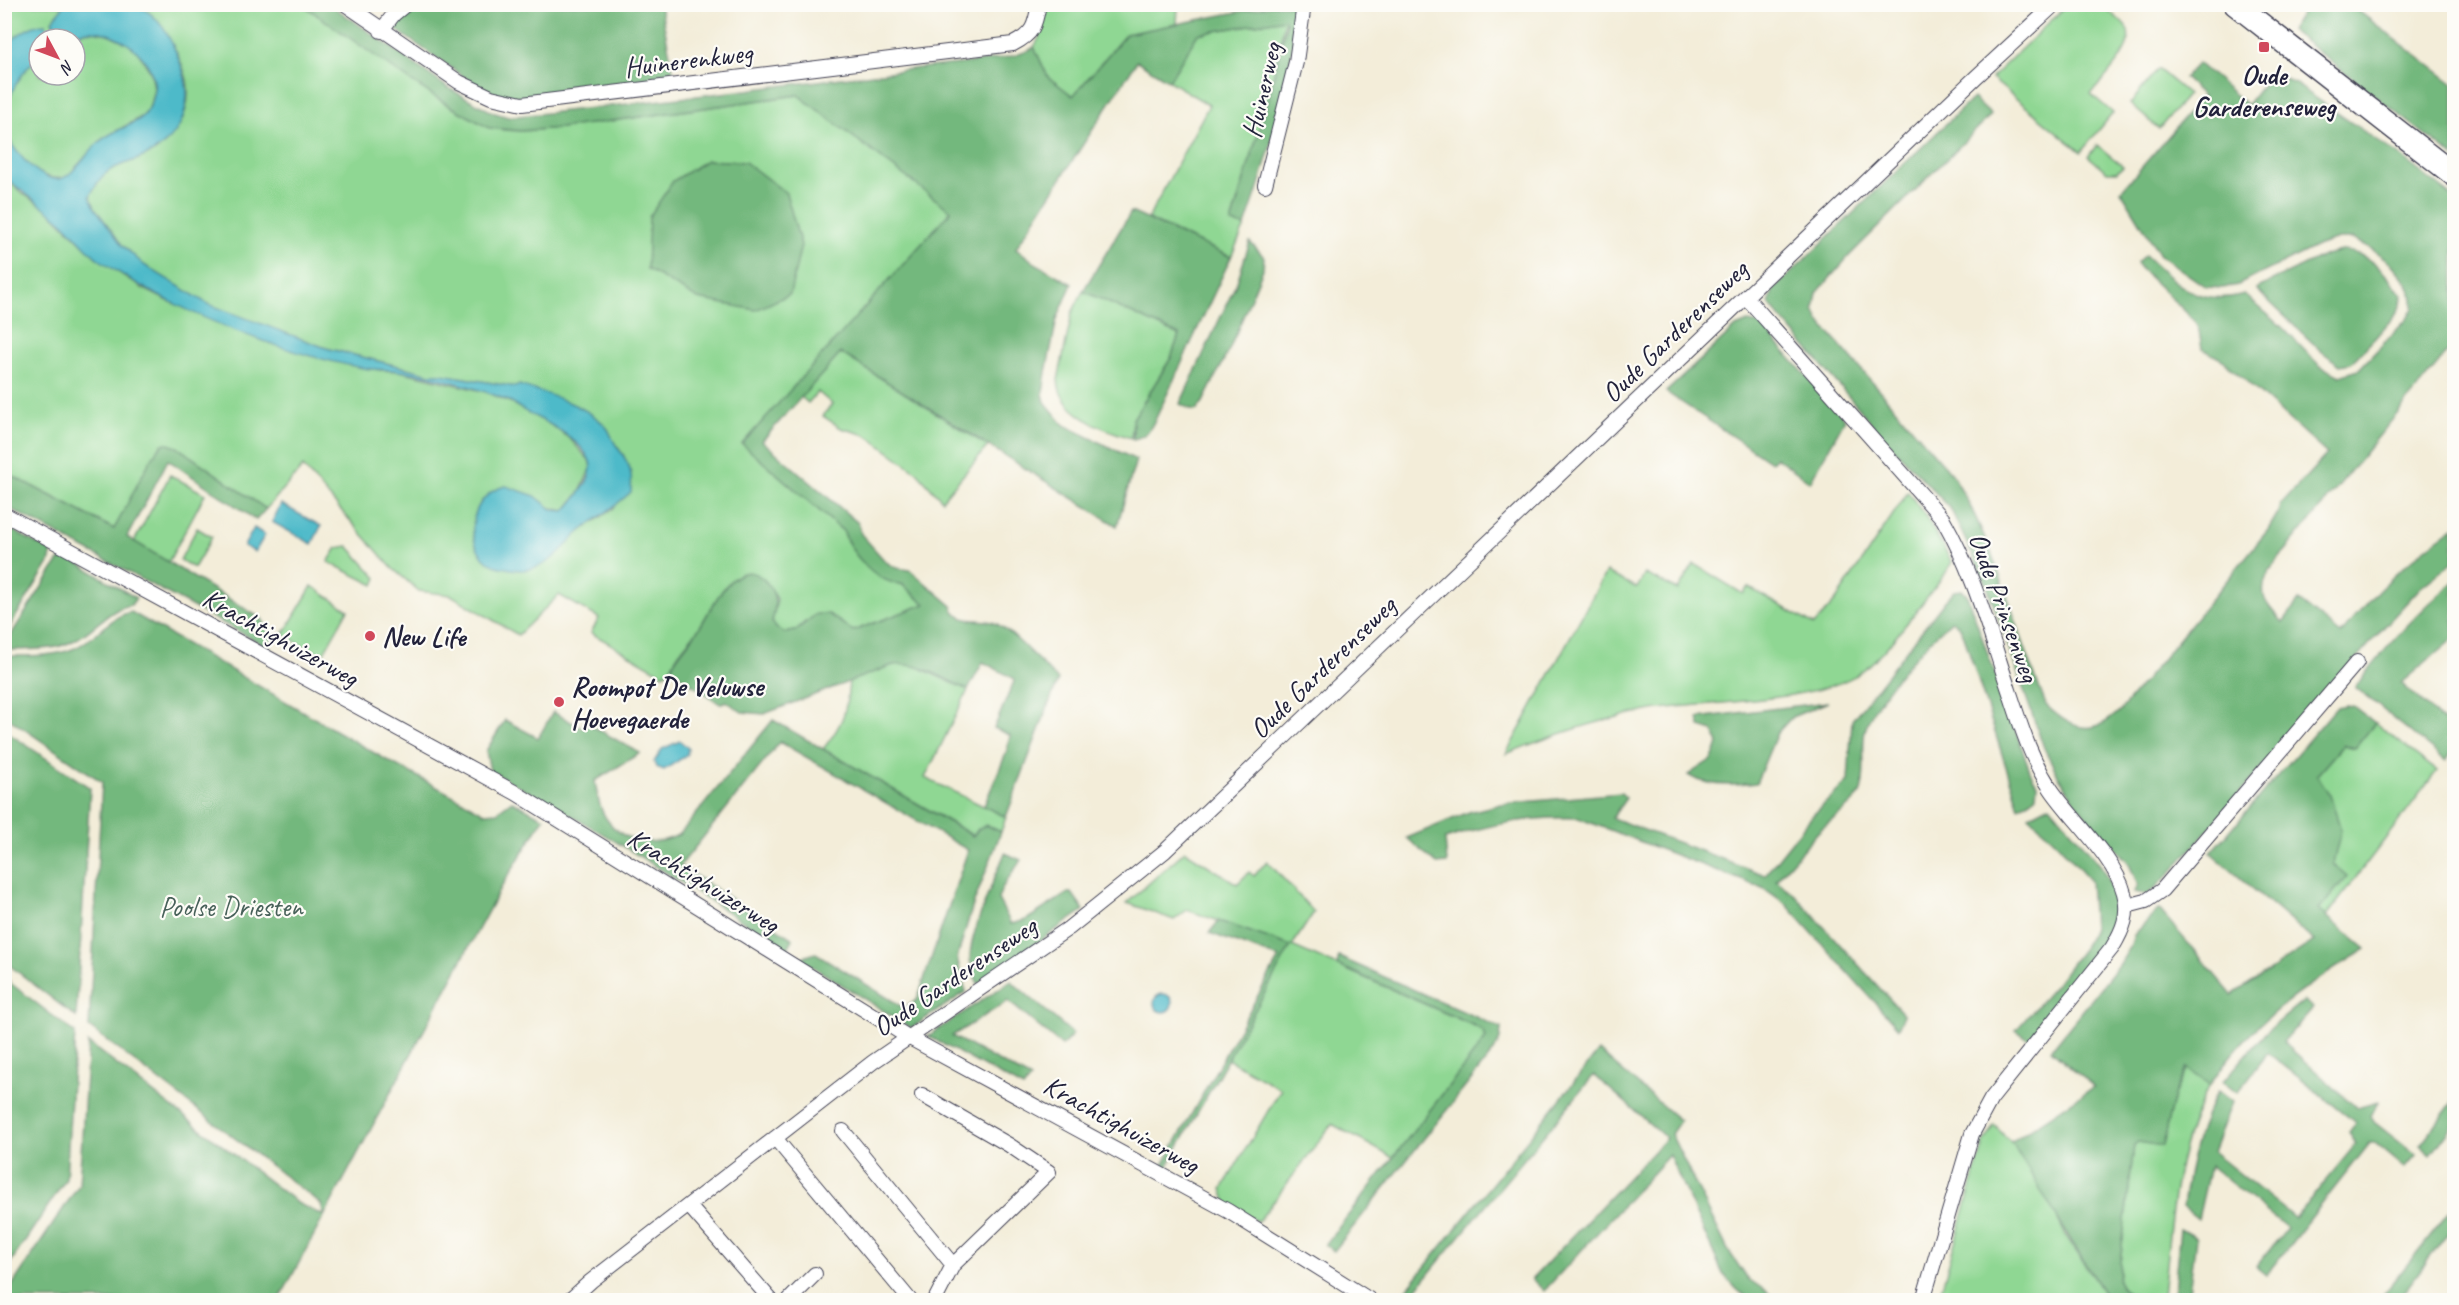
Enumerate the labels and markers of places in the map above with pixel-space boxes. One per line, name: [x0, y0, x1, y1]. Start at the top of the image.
marker: Oude Garderenseweg: [2257, 40, 2271, 54]
place label: Oude Garderenseweg: [2193, 57, 2337, 124]
place label: New Life: [382, 619, 468, 654]
marker: New Life: [363, 629, 377, 643]
place label: Roompot De Veluwse Hoevegaerde: [571, 669, 766, 736]
marker: Roompot De Veluwse Hoevegaerde: [552, 695, 566, 709]

